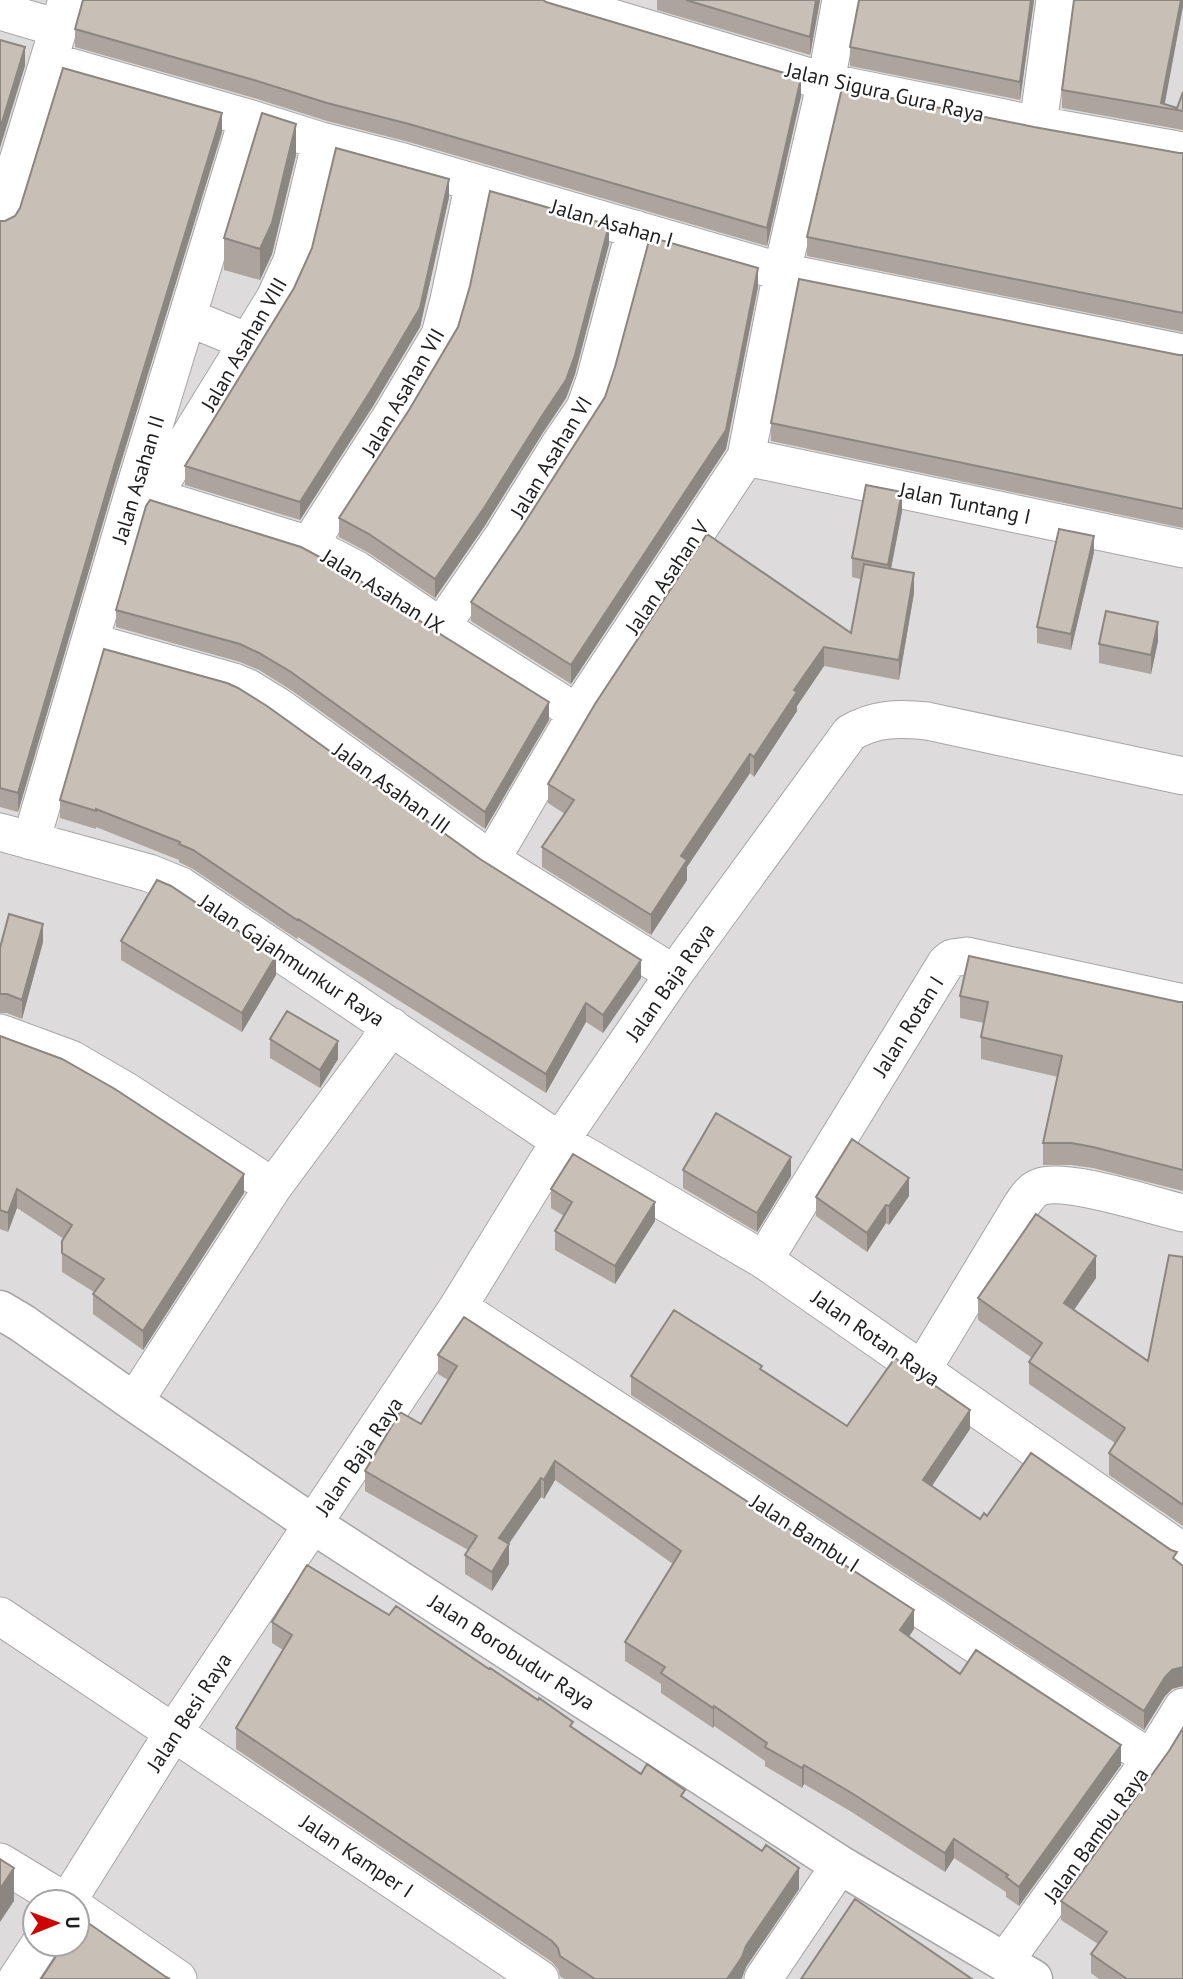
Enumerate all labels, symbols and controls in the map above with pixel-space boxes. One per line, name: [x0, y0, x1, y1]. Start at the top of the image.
street label: Jalan Sigura Gura Raya: [782, 56, 987, 128]
street label: Jalan Asahan I: [547, 192, 676, 253]
street label: Jalan Asahan VIII: [194, 272, 293, 416]
street label: Jalan Asahan VII: [355, 323, 451, 462]
street label: Jalan Asahan VI: [504, 391, 598, 524]
street label: Jalan Asahan II: [105, 412, 170, 547]
street label: Jalan Tuntang I: [896, 476, 1033, 530]
street label: Jalan Asahan V: [619, 515, 715, 640]
street label: Jalan Asahan IX: [316, 542, 449, 639]
street label: Jalan Asahan III: [327, 736, 456, 840]
street label: Jalan Gajahmunkur Raya: [193, 887, 390, 1032]
street label: Jalan Baja Raya: [619, 918, 720, 1047]
street label: Jalan Rotan I: [866, 971, 950, 1082]
street label: Jalan Rotan Raya: [806, 1283, 945, 1392]
street label: Jalan Baja Raya: [309, 1391, 409, 1521]
street label: Jalan Bambu I: [745, 1487, 864, 1578]
street label: Jalan Borobudur Raya: [423, 1588, 600, 1716]
street label: Jalan Besi Raya: [140, 1648, 237, 1777]
street label: Jalan Bambu Raya: [1037, 1762, 1154, 1909]
street label: Jalan Kamper I: [294, 1808, 419, 1904]
north arrow: [21, 1888, 91, 1958]
text: U: [61, 1917, 85, 1929]

